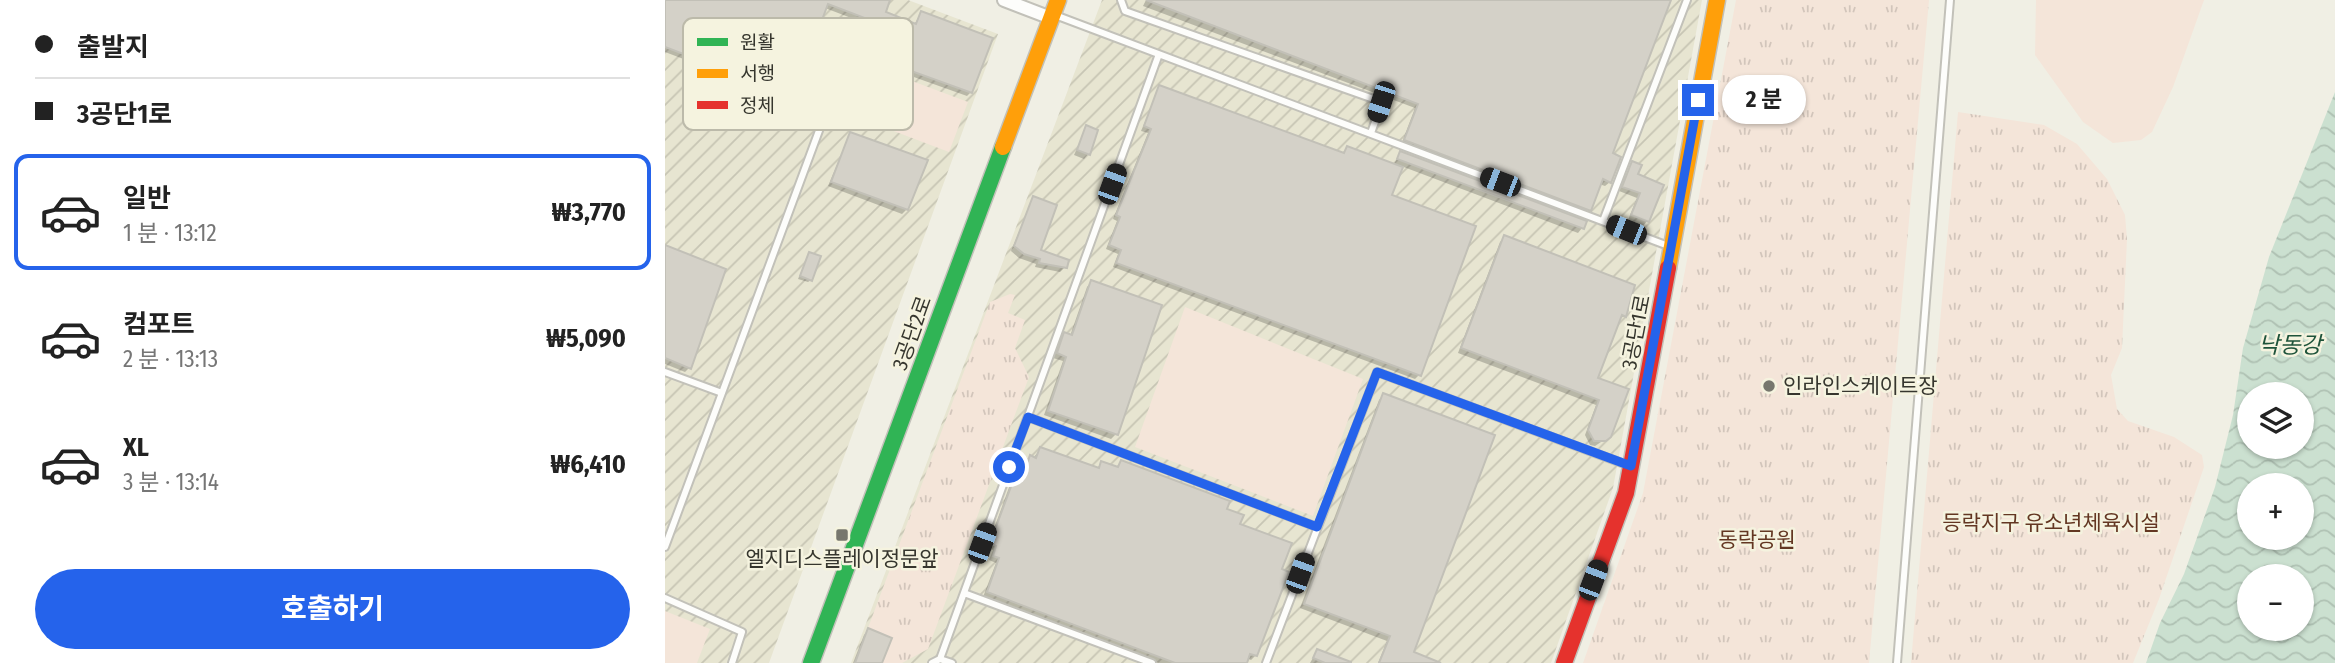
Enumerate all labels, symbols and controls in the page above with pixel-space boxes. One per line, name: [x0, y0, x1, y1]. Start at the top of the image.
legend: [683, 18, 913, 130]
text: 원활: [740, 31, 775, 54]
text: 출발지: [77, 32, 149, 63]
text: 서행: [740, 62, 775, 85]
callout: 2 분: [1723, 76, 1807, 124]
car: [1365, 79, 1398, 125]
route end: [1682, 84, 1714, 116]
text: 2 분: [1746, 85, 1782, 113]
text: 정체: [740, 94, 775, 117]
text: 3공단1로: [77, 99, 172, 130]
car: [1095, 161, 1130, 207]
car: [1477, 165, 1524, 199]
icon: car: [39, 181, 102, 244]
text: 일반: [123, 183, 171, 214]
text: ₩3,770: [552, 197, 626, 228]
car: [1603, 212, 1650, 248]
text: 1 분 · 13:12: [123, 219, 217, 247]
street label: 3공단1로: [1616, 292, 1656, 372]
street label: 3공단2로: [887, 293, 937, 373]
icon: car: [39, 307, 102, 370]
text: 컴포트: [123, 309, 195, 340]
text: ₩5,090: [546, 323, 626, 354]
water label: 낙동강: [2258, 331, 2325, 359]
text: 2 분 · 13:13: [123, 345, 218, 373]
place label: 인라인스케이트장: [1783, 373, 1938, 399]
marker: 인라인스케이트장: [1761, 378, 1777, 394]
map controls: [2237, 382, 2314, 641]
button: layers: [2237, 382, 2314, 459]
text: XL: [123, 432, 149, 463]
icon: car: [39, 433, 102, 496]
text: ₩6,410: [550, 449, 626, 480]
route start: [993, 451, 1025, 483]
text: 3 분 · 13:14: [123, 468, 219, 496]
button: +: [2237, 473, 2314, 550]
park label: 등락지구 유소년체육시설: [1942, 510, 2160, 536]
car: [965, 520, 1000, 566]
marker: 엘지디스플레이정문앞: [834, 527, 850, 543]
park label: 동락공원: [1718, 527, 1796, 553]
place label: 엘지디스플레이정문앞: [745, 546, 939, 572]
car: [1283, 550, 1318, 596]
car: [1576, 557, 1611, 603]
button: −: [2237, 564, 2314, 641]
button: 호출하기: [35, 569, 630, 649]

